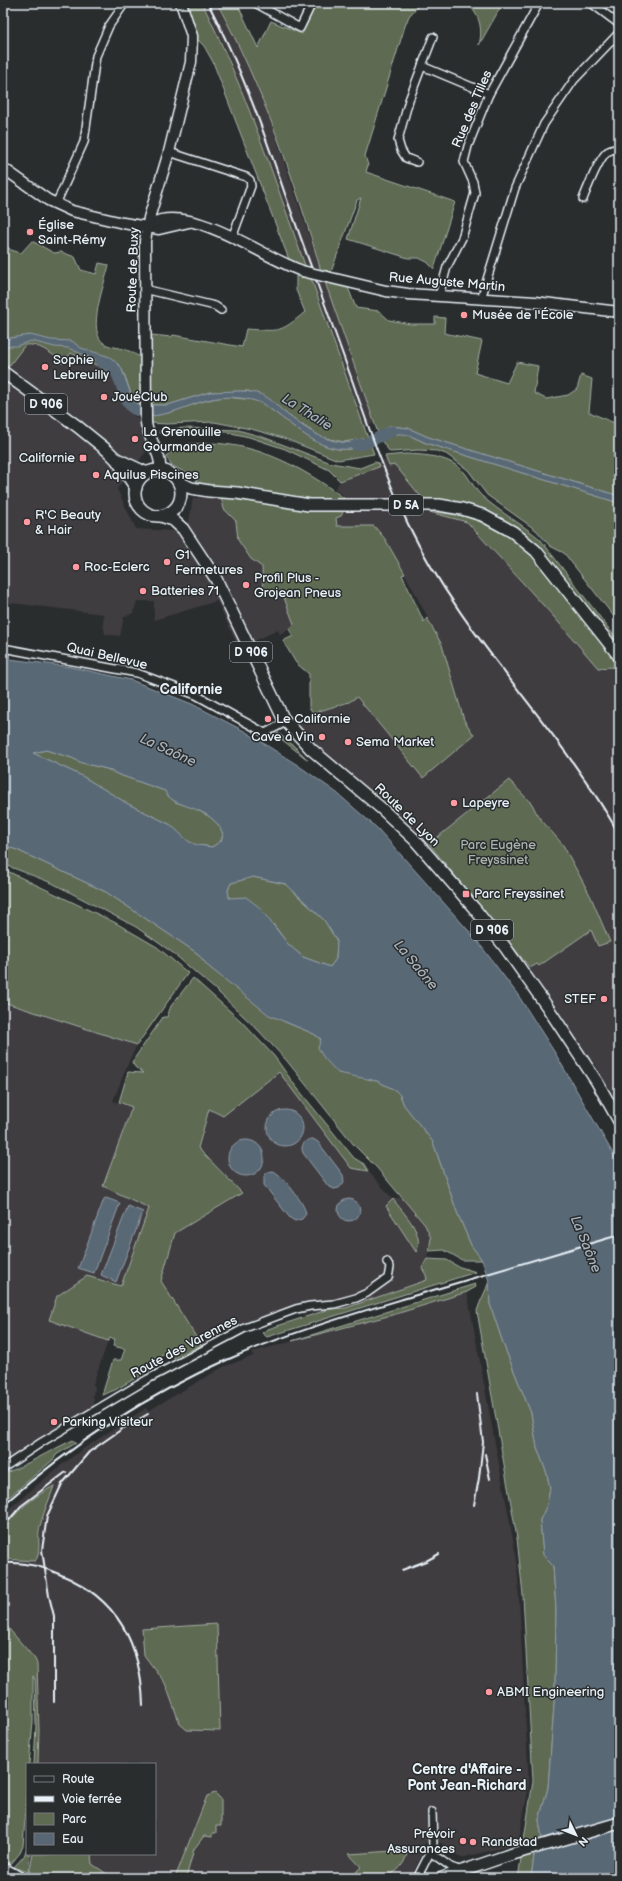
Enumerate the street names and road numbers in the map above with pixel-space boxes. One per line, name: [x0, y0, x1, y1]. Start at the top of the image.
street label: Rue des Tilles: [448, 67, 496, 150]
street label: Route de Buxy: [124, 227, 142, 313]
street label: Rue Auguste Martin: [388, 269, 506, 295]
road number: D 906: [25, 394, 67, 414]
road number: D 5A: [389, 495, 423, 515]
street label: Quai Bellevue: [65, 639, 149, 673]
road number: D 906: [230, 642, 272, 662]
street label: Route de Lyon: [371, 780, 443, 850]
road number: D 906: [471, 920, 513, 940]
street label: Route des Varennes: [128, 1312, 241, 1382]

